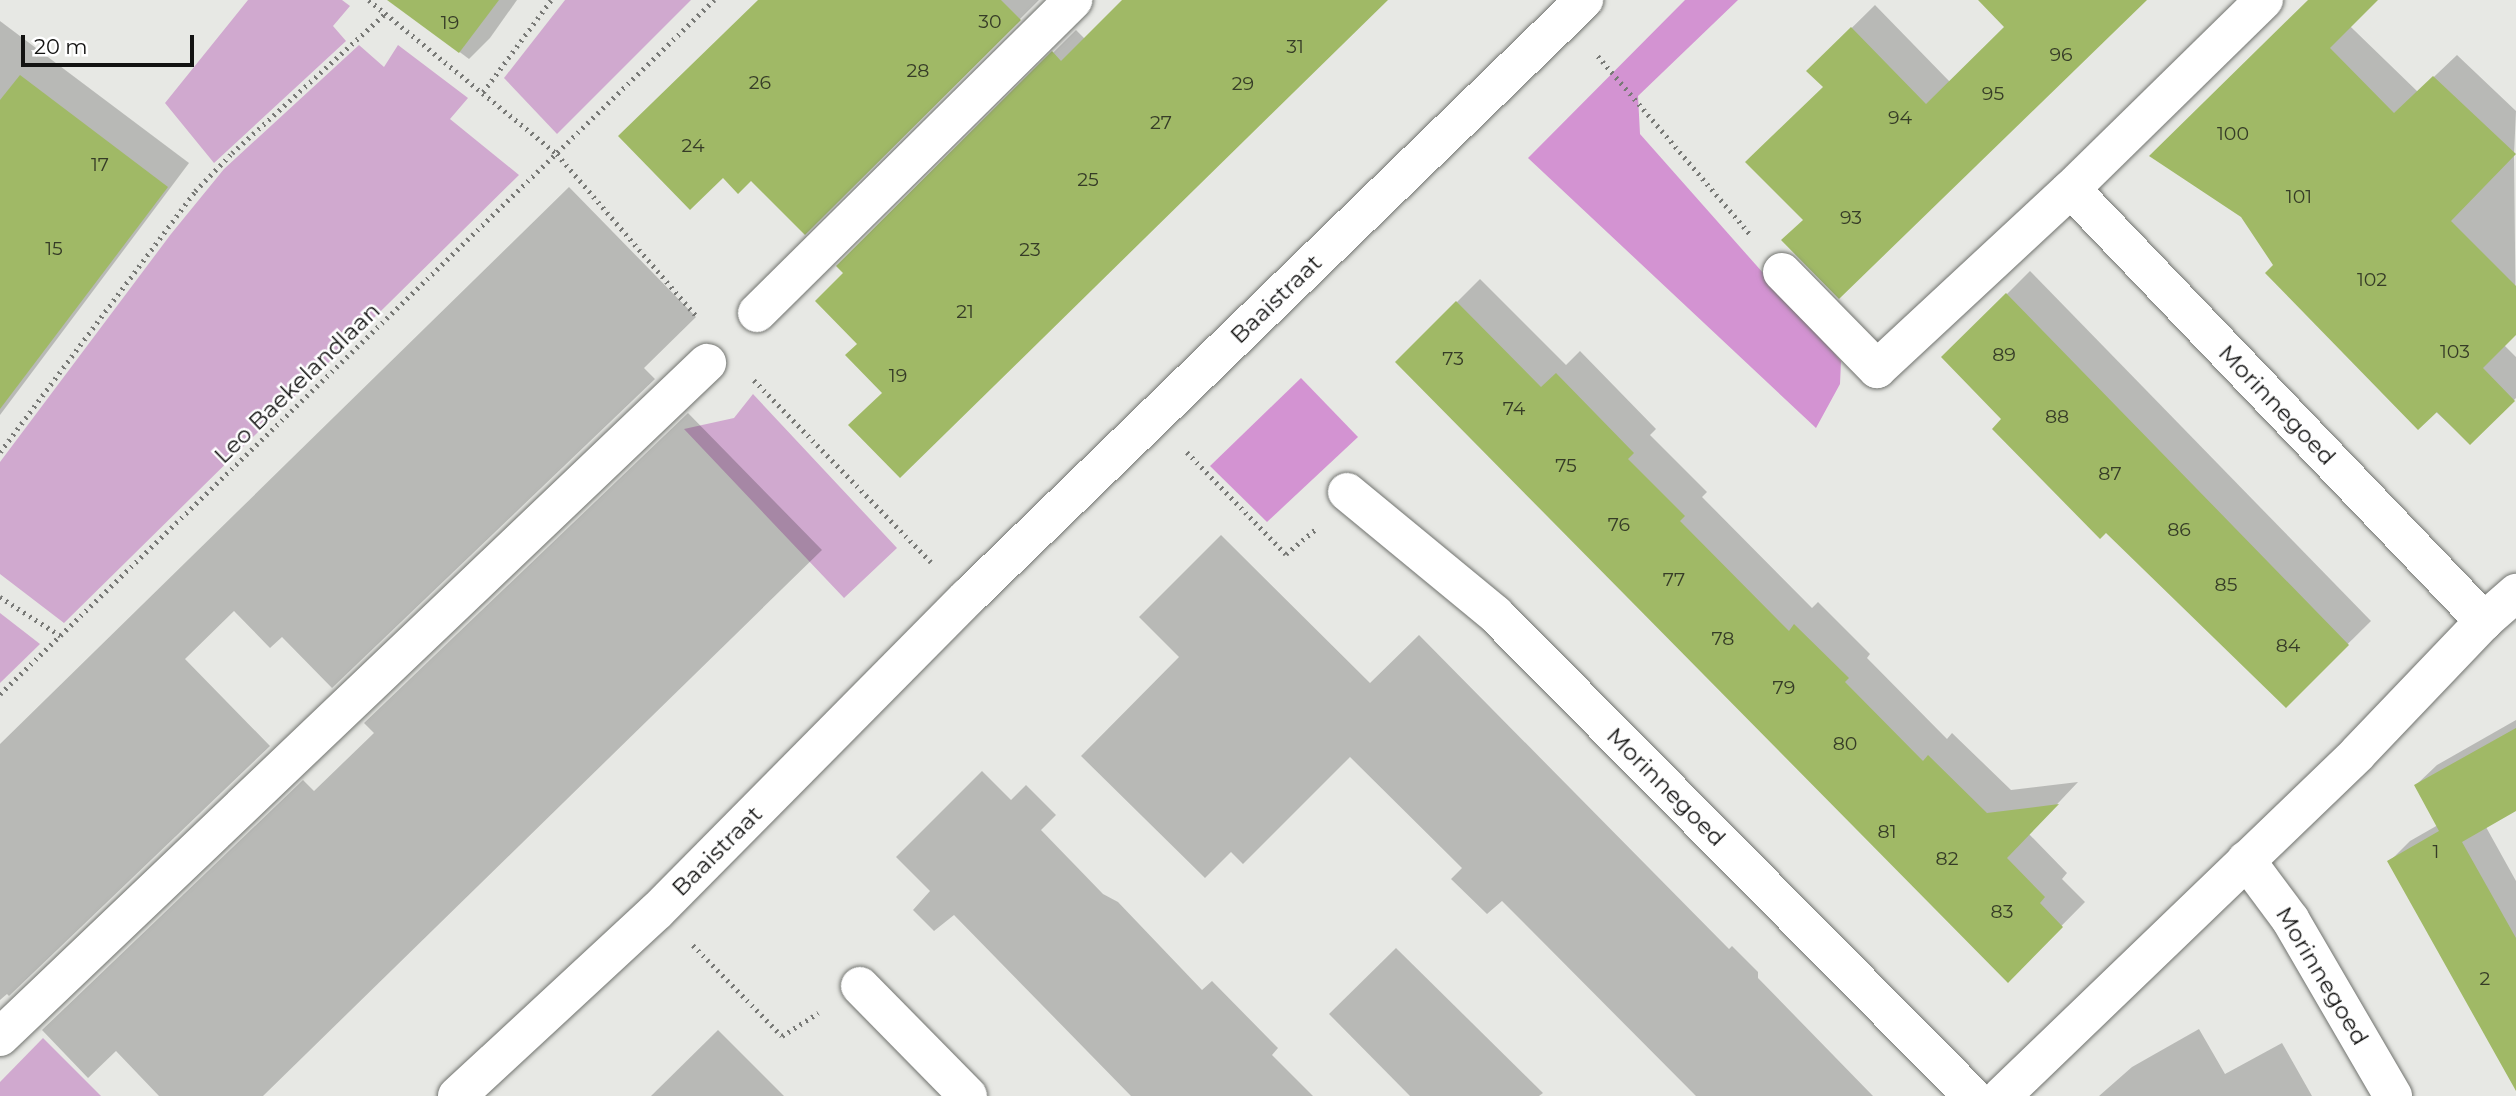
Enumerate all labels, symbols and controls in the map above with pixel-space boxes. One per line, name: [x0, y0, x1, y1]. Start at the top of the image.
house number: 30: [978, 11, 1002, 33]
house number: 19: [441, 12, 459, 34]
scale bar: [24, 21, 198, 65]
text: 20 m: [34, 34, 88, 59]
house number: 31: [1286, 36, 1304, 58]
house number: 96: [2049, 44, 2073, 66]
house number: 28: [907, 60, 929, 82]
house number: 26: [749, 72, 771, 94]
house number: 29: [1232, 73, 1254, 95]
house number: 95: [1982, 83, 2004, 105]
house number: 94: [1888, 107, 1912, 129]
house number: 27: [1150, 112, 1172, 134]
house number: 100: [2217, 123, 2249, 145]
house number: 24: [682, 135, 704, 157]
house number: 17: [91, 154, 109, 176]
house number: 25: [1077, 169, 1099, 191]
house number: 101: [2286, 186, 2312, 208]
house number: 93: [1840, 207, 1862, 229]
house number: 15: [45, 238, 63, 260]
house number: 23: [1019, 239, 1041, 261]
street label: Baaistraat: [1225, 249, 1327, 349]
house number: 102: [2357, 269, 2387, 291]
street label: Leo Baekelandlaan: [208, 297, 386, 469]
house number: 21: [956, 301, 974, 323]
street label: Morinnegoed: [2213, 339, 2341, 471]
house number: 103: [2440, 341, 2470, 363]
house number: 89: [1992, 344, 2016, 366]
house number: 73: [1442, 348, 1464, 370]
house number: 19: [889, 365, 907, 387]
house number: 74: [1503, 398, 1525, 420]
house number: 88: [2045, 406, 2069, 428]
house number: 75: [1555, 455, 1577, 477]
house number: 87: [2098, 463, 2122, 485]
house number: 76: [1608, 514, 1630, 536]
house number: 86: [2167, 519, 2191, 541]
house number: 77: [1663, 569, 1685, 591]
house number: 85: [2215, 574, 2237, 596]
house number: 78: [1712, 628, 1734, 650]
house number: 84: [2276, 635, 2300, 657]
house number: 79: [1773, 677, 1795, 699]
street label: Morinnegoed: [1601, 722, 1731, 852]
house number: 80: [1833, 733, 1857, 755]
street label: Baaistraat: [666, 800, 768, 902]
house number: 81: [1878, 821, 1896, 843]
house number: 1: [2433, 841, 2439, 863]
house number: 82: [1936, 848, 1958, 870]
house number: 83: [1991, 901, 2013, 923]
street label: Morinnegoed: [2270, 902, 2374, 1050]
house number: 2: [2480, 968, 2490, 990]

